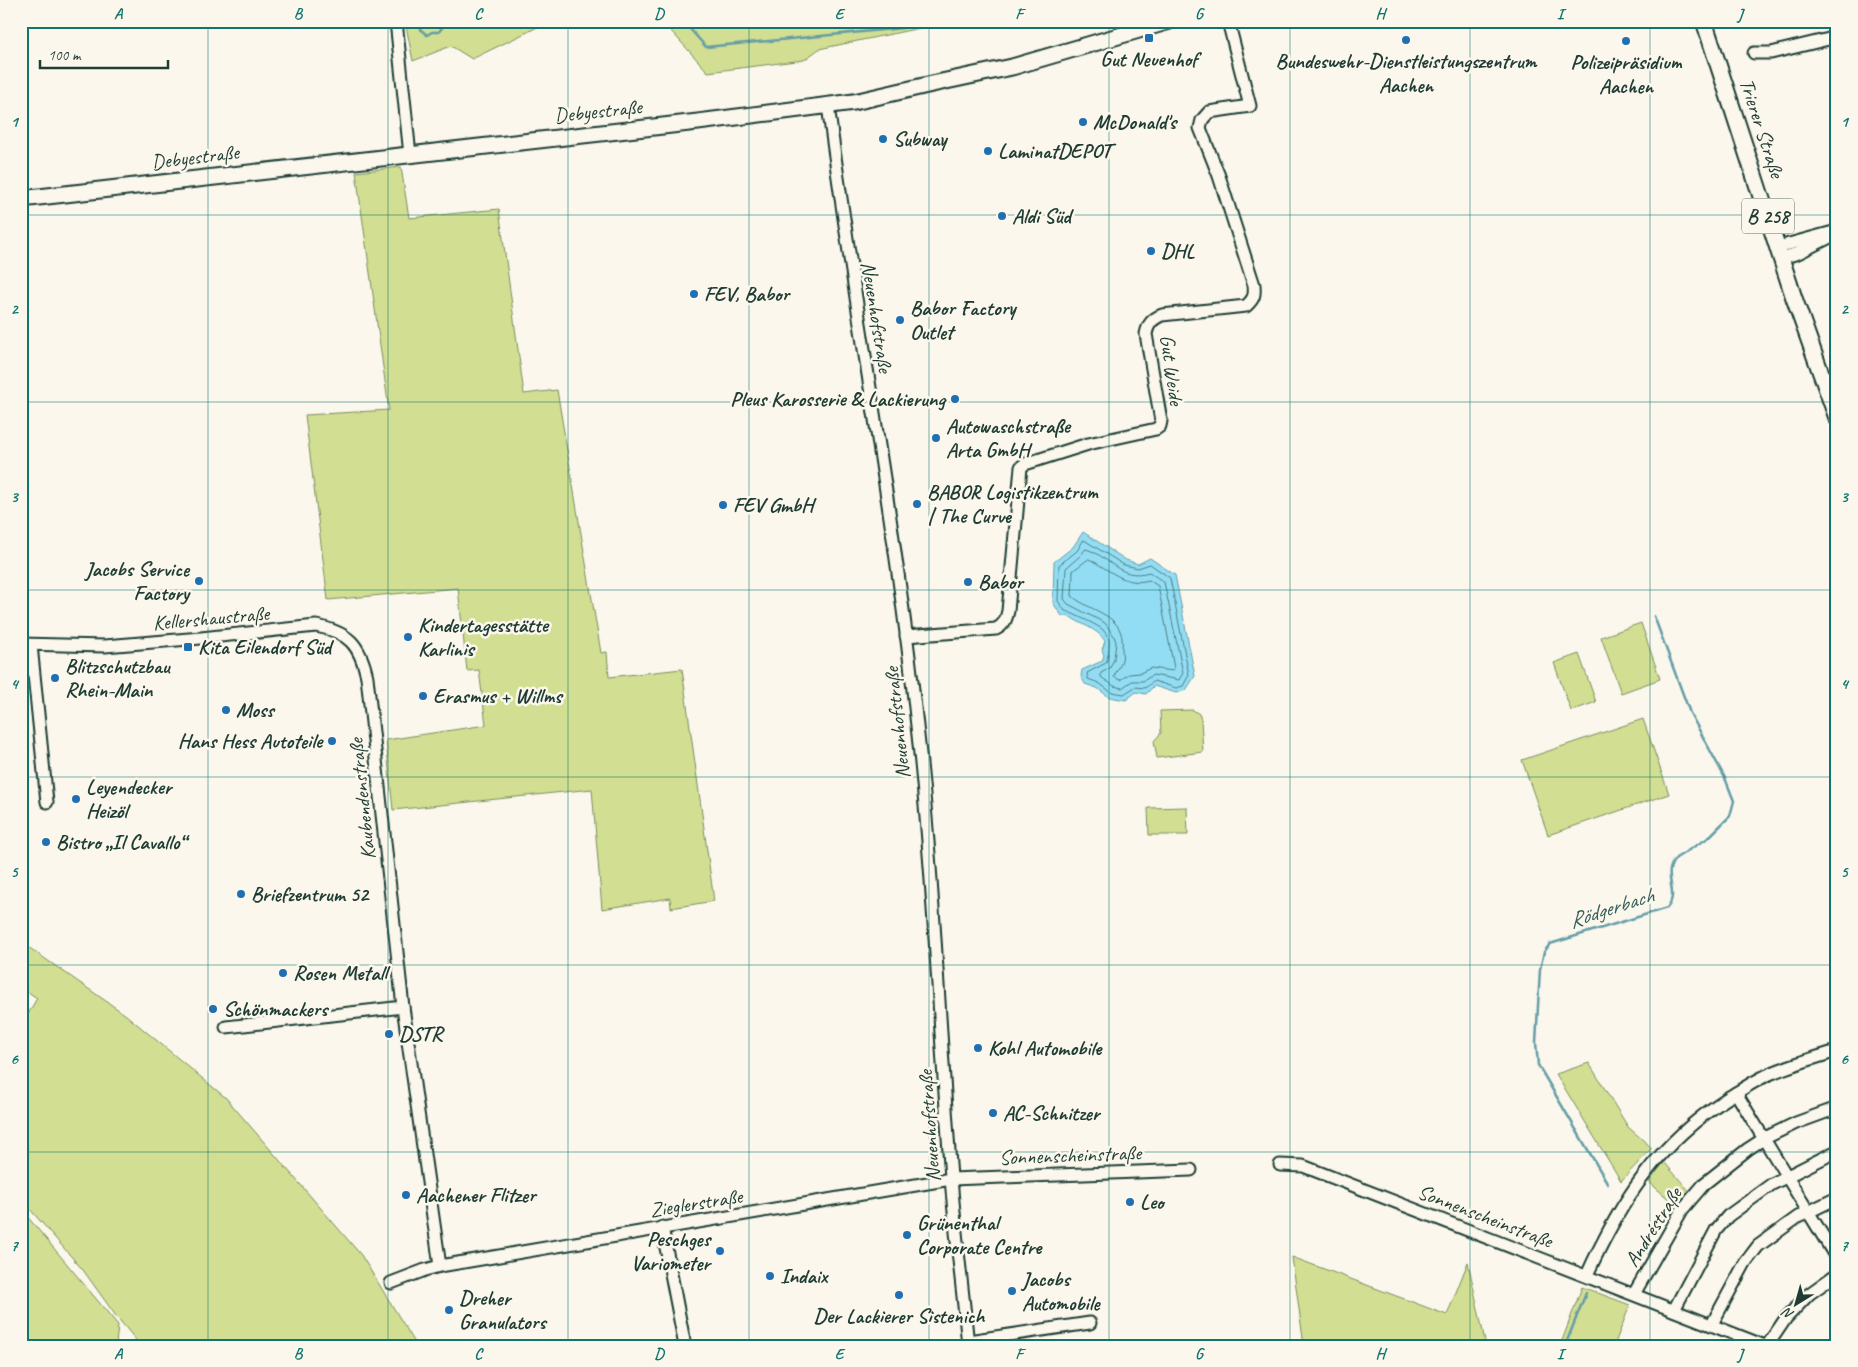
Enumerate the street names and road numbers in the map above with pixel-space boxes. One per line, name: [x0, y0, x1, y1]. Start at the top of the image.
street label: Trierer Straße: [1734, 75, 1791, 183]
street label: Debyestraße: [553, 93, 645, 129]
street label: Debyestraße: [150, 138, 242, 175]
road number: B 258: [1742, 198, 1794, 234]
street label: Neuenhofstraße: [855, 260, 899, 376]
street label: Gut Weide: [1154, 333, 1190, 409]
street label: Kellershaustraße: [152, 600, 272, 636]
street label: Neuenhofstraße: [878, 664, 916, 780]
street label: Kaubendenstraße: [342, 735, 381, 861]
street label: Neuenhofstraße: [912, 1067, 946, 1183]
street label: Sonnenscheinstraße: [999, 1139, 1144, 1170]
street label: Sonnenscheinstraße: [1414, 1178, 1558, 1254]
street label: Andréstraße: [1619, 1181, 1689, 1271]
street label: Zieglerstraße: [648, 1183, 746, 1223]

